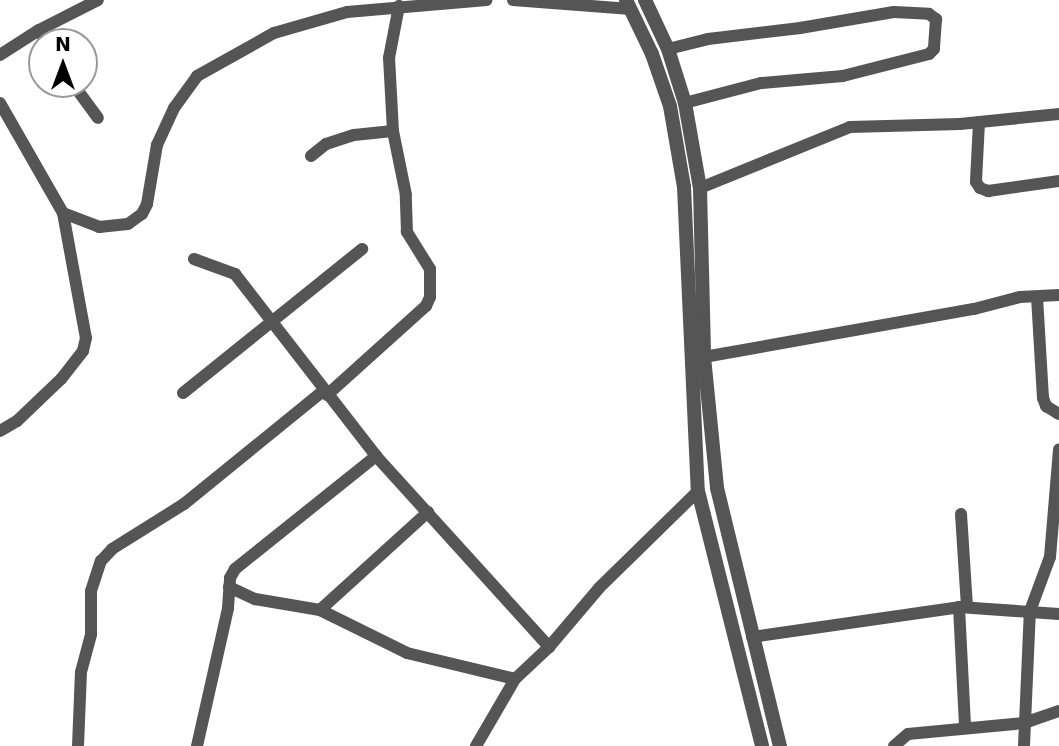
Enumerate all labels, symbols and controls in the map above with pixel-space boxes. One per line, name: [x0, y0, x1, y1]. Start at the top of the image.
north arrow: [28, 28, 98, 98]
text: N: [55, 33, 71, 55]

